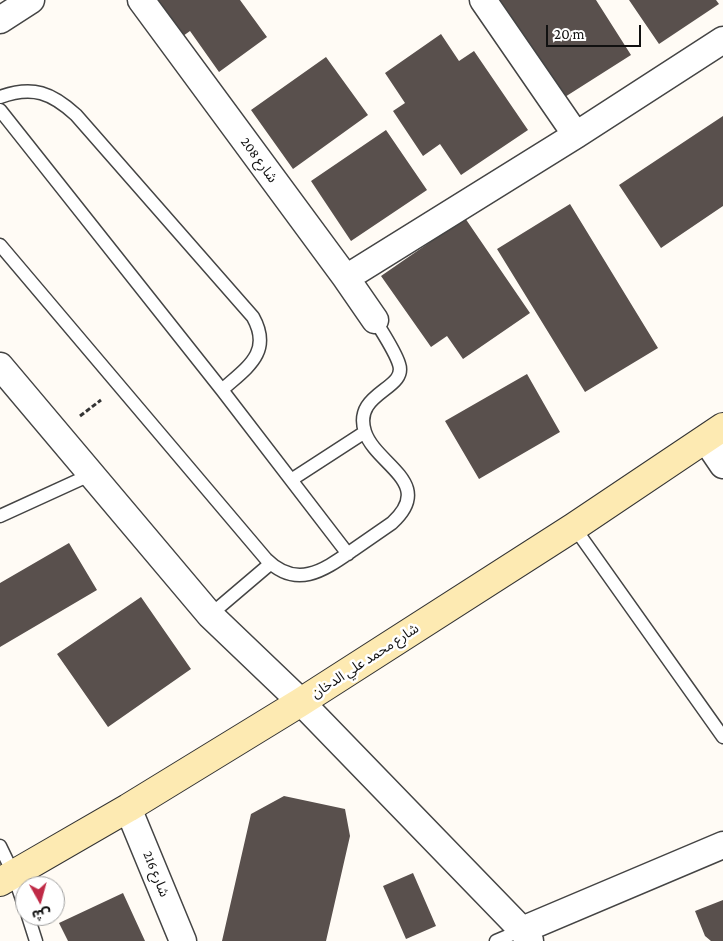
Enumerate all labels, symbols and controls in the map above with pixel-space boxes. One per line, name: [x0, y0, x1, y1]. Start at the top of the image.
scale bar: [548, 15, 643, 47]
text: 20 m: [554, 26, 585, 42]
street label: شارع 208: [237, 134, 281, 186]
street label: شارع محمد علي الدخان: [308, 620, 422, 702]
street label: شارع 216: [139, 848, 173, 900]
north arrow: [15, 876, 65, 926]
text: ش: [31, 906, 52, 924]

